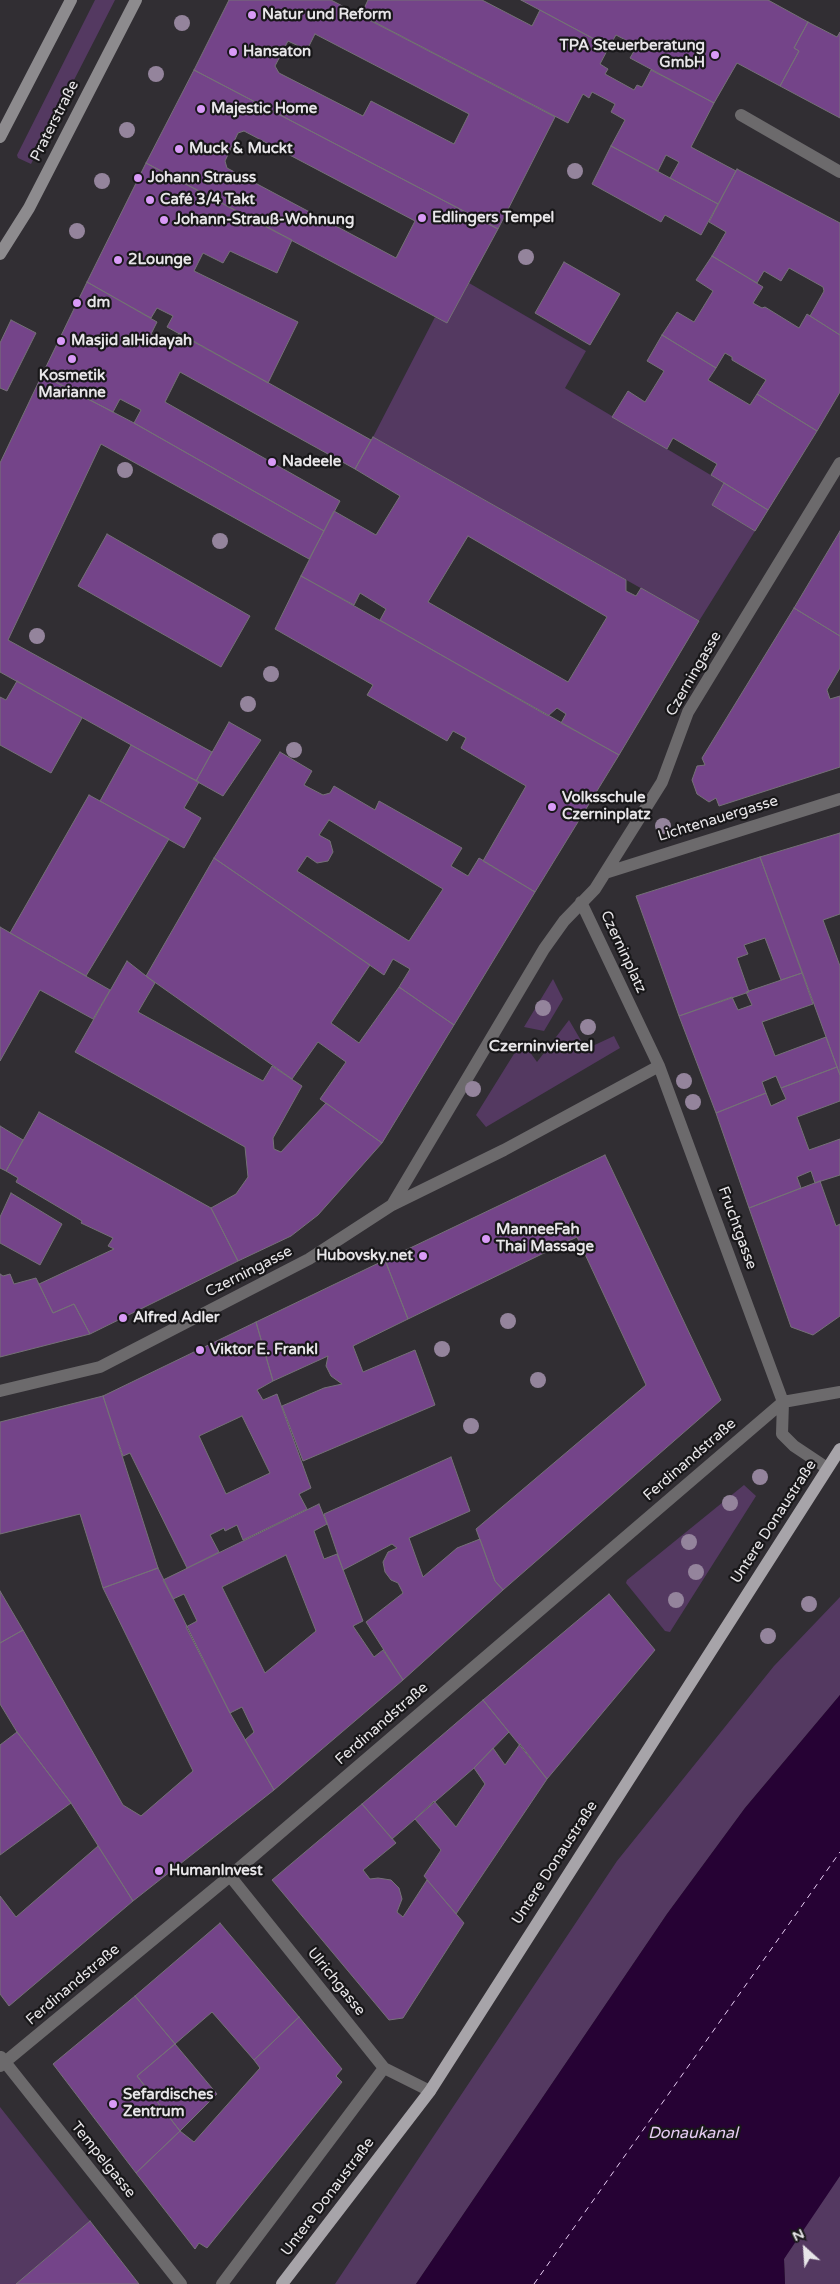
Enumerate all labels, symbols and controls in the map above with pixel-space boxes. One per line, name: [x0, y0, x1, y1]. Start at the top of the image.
place label: Natur und Reform: [262, 6, 392, 24]
marker: Natur und Reform: [246, 9, 258, 21]
place label: TPA Steuerberatung GmbH: [560, 37, 705, 72]
place label: Hansaton: [243, 43, 311, 61]
marker: Hansaton: [227, 46, 239, 58]
marker: TPA Steuerberatung GmbH: [709, 49, 721, 61]
street label: Praterstraße: [27, 78, 83, 164]
place label: Majestic Home: [211, 100, 317, 118]
marker: Majestic Home: [195, 103, 207, 115]
place label: Muck & Muckt: [189, 140, 293, 158]
marker: Muck & Muckt: [173, 143, 185, 155]
place label: Johann Strauss: [148, 169, 256, 187]
marker: Johann Strauss: [132, 172, 144, 184]
place label: Café 3/4 Takt: [160, 191, 255, 209]
marker: Café 3/4 Takt: [144, 194, 156, 206]
place label: Edlingers Tempel: [432, 209, 554, 227]
place label: Johann-Strauß-Wohnung: [174, 211, 354, 229]
marker: Edlingers Tempel: [416, 212, 428, 224]
marker: Johann-Strauß-Wohnung: [158, 214, 170, 226]
place label: 2Lounge: [128, 251, 191, 269]
marker: 2Lounge: [112, 254, 124, 266]
place label: dm: [87, 294, 110, 312]
marker: dm: [71, 297, 83, 309]
place label: Masjid alHidayah: [71, 332, 192, 350]
marker: Masjid alHidayah: [55, 335, 67, 347]
marker: Kosmetik Marianne: [66, 353, 78, 365]
place label: Kosmetik Marianne: [38, 367, 106, 402]
place label: Nadeele: [282, 453, 341, 471]
marker: Nadeele: [266, 456, 278, 468]
street label: Czerningasse: [662, 628, 726, 720]
place label: Volksschule Czerninplatz: [562, 789, 651, 824]
street label: Lichtenauergasse: [656, 792, 780, 846]
marker: Volksschule Czerninplatz: [546, 801, 558, 813]
street label: Czerninplatz: [596, 908, 650, 996]
district label: Czerninviertel: [489, 1037, 593, 1057]
street label: Fruchtgasse: [714, 1184, 760, 1272]
place label: ManneeFah Thai Massage: [496, 1221, 594, 1256]
marker: ManneeFah Thai Massage: [480, 1233, 492, 1245]
street label: Czerningasse: [203, 1242, 295, 1302]
place label: Hubovsky.net: [316, 1247, 413, 1265]
marker: Hubovsky.net: [417, 1250, 429, 1262]
place label: Alfred Adler: [133, 1309, 219, 1327]
marker: Alfred Adler: [117, 1312, 129, 1324]
place label: Viktor E. Frankl: [210, 1341, 318, 1359]
marker: Viktor E. Frankl: [194, 1344, 206, 1356]
street label: Ferdinandstraße: [640, 1415, 740, 1505]
street label: Untere Donaustraße: [727, 1457, 821, 1587]
street label: Ferdinandstraße: [332, 1679, 432, 1769]
street label: Untere Donaustraße: [508, 1798, 602, 1928]
place label: HumanInvest: [169, 1862, 263, 1880]
marker: HumanInvest: [153, 1865, 165, 1877]
street label: Ferdinandstraße: [23, 1941, 123, 2029]
street label: Ulrichgasse: [303, 1944, 369, 2020]
place label: Sefardisches Zentrum: [123, 2086, 213, 2121]
marker: Sefardisches Zentrum: [107, 2098, 119, 2110]
street label: Tempelgasse: [67, 2118, 139, 2202]
water label: Donaukanal: [648, 2124, 738, 2144]
street label: Untere Donaustraße: [278, 2134, 378, 2260]
north arrow: [780, 2224, 830, 2274]
text: N: [789, 2225, 807, 2245]

